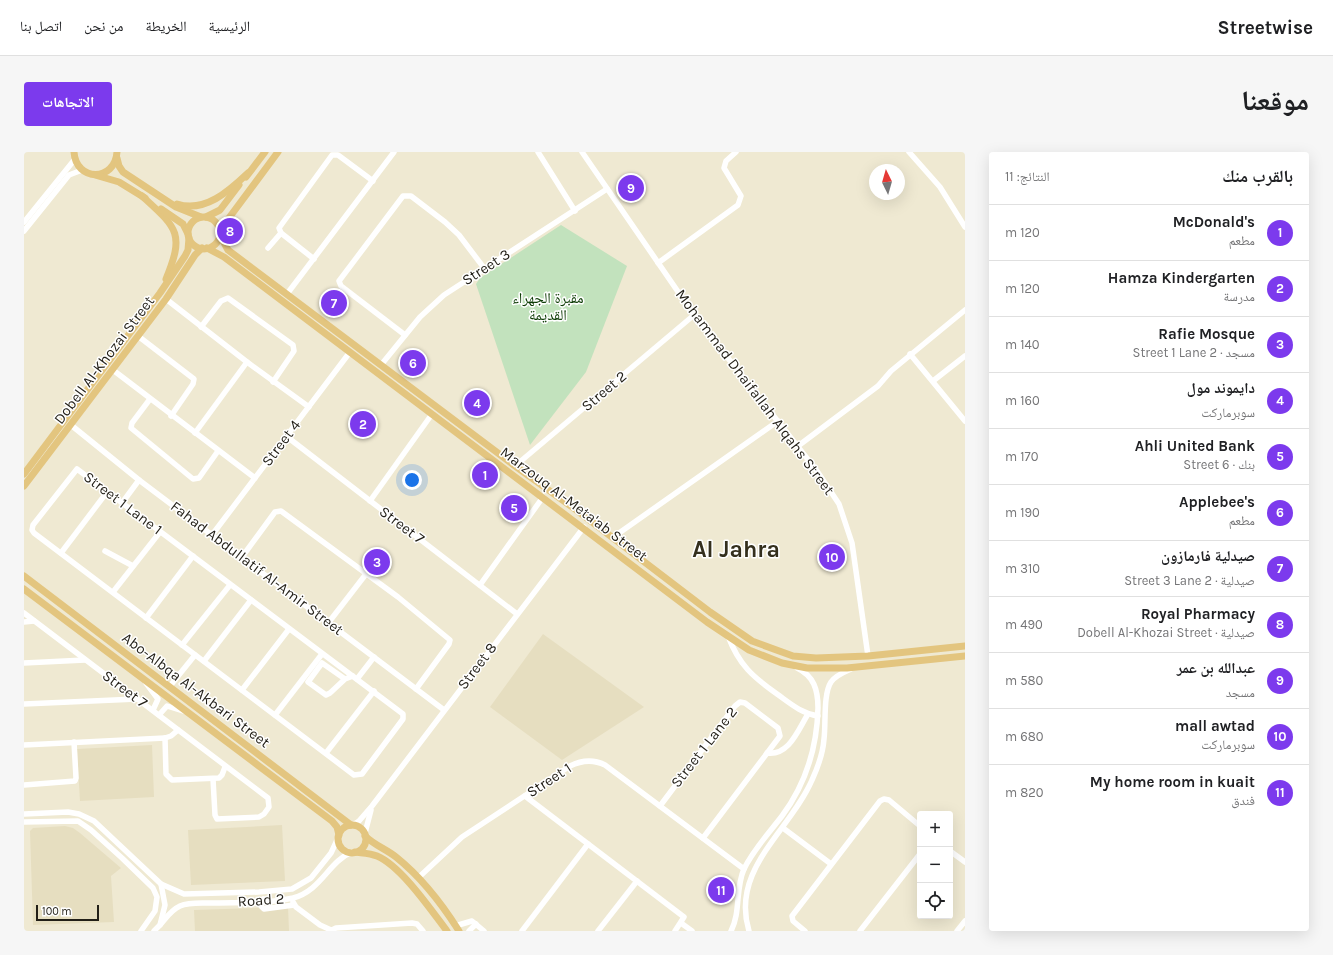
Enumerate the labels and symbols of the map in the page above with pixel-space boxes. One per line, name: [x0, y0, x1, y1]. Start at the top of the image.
north arrow: [869, 164, 905, 200]
pin: 9: [618, 173, 644, 203]
pin: 8: [217, 216, 243, 246]
street label: Street 3: [459, 245, 513, 289]
street label: Mohammad Dhaifallah Alqahs Street: [672, 286, 838, 499]
pin: 7: [321, 288, 347, 318]
park label: مقبرة الجهراء القديمة: [512, 289, 584, 324]
street label: Dobell Al-Khozai Street: [50, 292, 158, 428]
pin: 6: [400, 348, 426, 378]
street label: Street 2: [578, 367, 630, 415]
pin: 4: [464, 388, 490, 418]
pin: 2: [350, 409, 376, 439]
street label: Street 4: [258, 416, 305, 470]
street label: Marzouq Al-Meta'ab Street: [497, 443, 651, 565]
pin: 1: [472, 460, 498, 490]
street label: Street 1 Lane 1: [80, 468, 166, 538]
your location: [402, 470, 422, 490]
pin: 5: [501, 493, 527, 523]
street label: Fahad Abdullatif Al-Amir Street: [167, 497, 347, 639]
street label: Street 7: [376, 502, 428, 548]
district label: Al Jahra: [692, 536, 780, 563]
pin: 10: [819, 542, 845, 572]
pin: 3: [364, 547, 390, 577]
street label: Abo-Albqa Al-Akbari Street: [119, 629, 274, 752]
street label: Street 8: [454, 639, 500, 693]
street label: Street 7: [99, 666, 151, 712]
street label: Street 1 Lane 2: [667, 703, 741, 791]
street label: Street 1: [523, 759, 575, 801]
pin: 11: [708, 875, 734, 905]
street label: Road 2: [237, 889, 285, 911]
scale bar: [36, 903, 99, 922]

